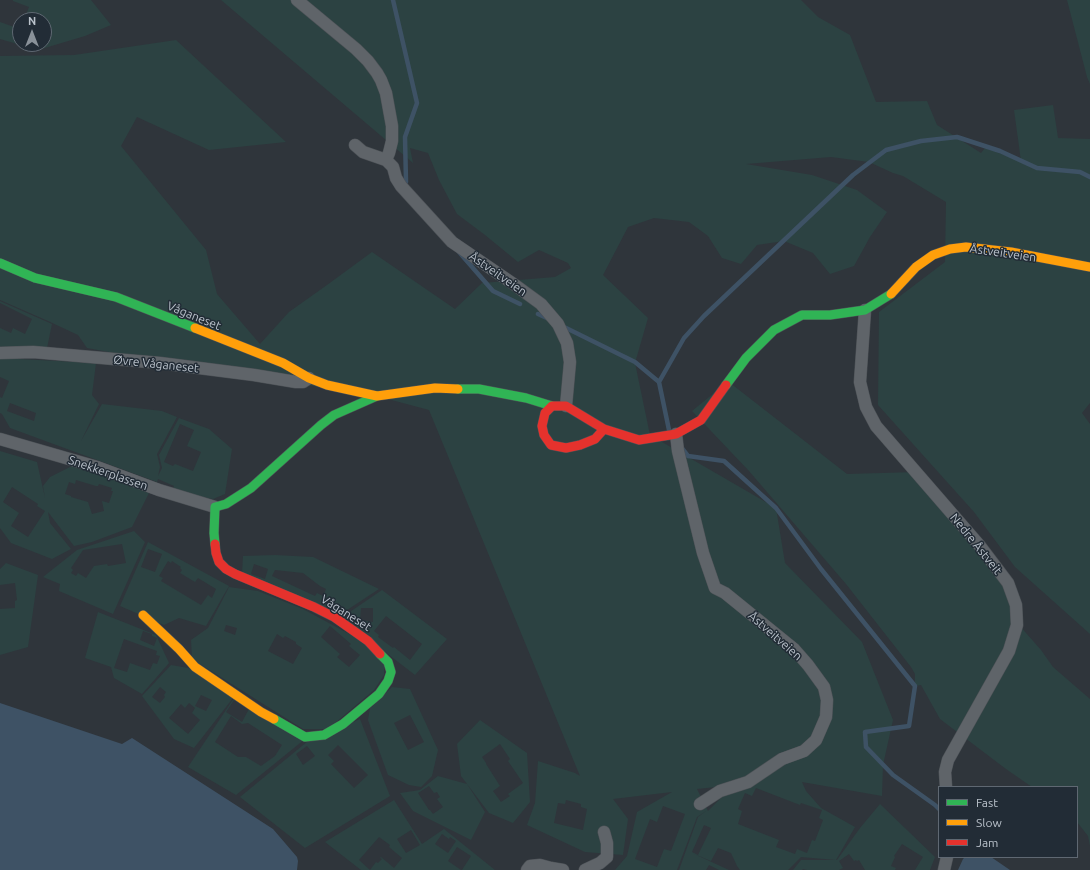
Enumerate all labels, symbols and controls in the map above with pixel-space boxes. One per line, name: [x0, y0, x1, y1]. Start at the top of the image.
north arrow: [12, 12, 52, 52]
text: N: [28, 15, 36, 27]
street label: Åstveitveien: [969, 241, 1037, 265]
street label: Åstveitveien: [466, 249, 530, 299]
street label: Våganeset: [165, 299, 223, 333]
street label: Øvre Våganeset: [113, 352, 199, 376]
street label: Snekkerplassen: [66, 453, 150, 493]
street label: Nedre Åstveit: [947, 511, 1005, 577]
street label: Våganeset: [318, 592, 374, 634]
street label: Åstveitveien: [745, 609, 805, 663]
legend: [938, 786, 1078, 858]
text: Fast: [976, 796, 998, 809]
text: Slow: [976, 816, 1002, 829]
text: Jam: [976, 836, 998, 849]

